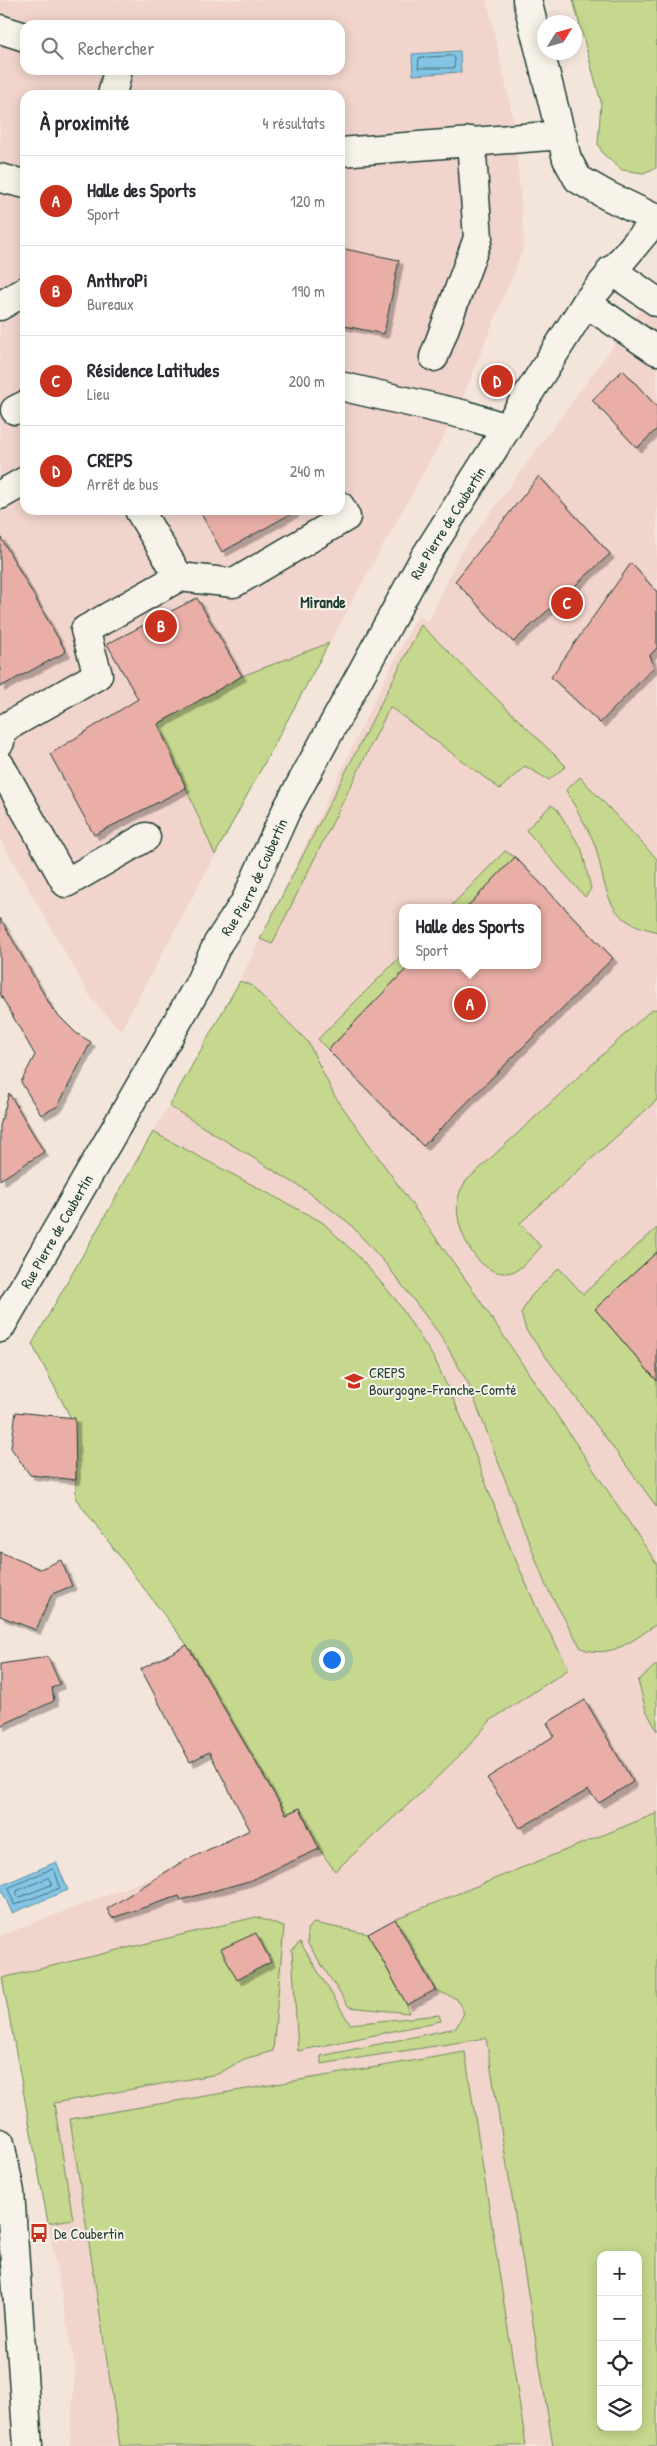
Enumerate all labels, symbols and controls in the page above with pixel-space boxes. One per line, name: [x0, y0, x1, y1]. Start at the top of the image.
north arrow: [537, 15, 582, 60]
search box: [20, 20, 345, 75]
icon: search: [38, 34, 66, 62]
text: Rechercher: [78, 35, 155, 61]
text: À proximité: [40, 108, 129, 137]
text: 4 résultats: [263, 112, 325, 134]
text: Halle des Sports: [87, 177, 196, 203]
text: A: [52, 190, 60, 212]
text: 120 m: [290, 190, 325, 212]
text: Sport: [87, 203, 119, 225]
text: AnthroPi: [87, 267, 148, 293]
text: B: [52, 280, 60, 302]
text: 190 m: [292, 280, 325, 302]
text: Bureaux: [87, 293, 134, 315]
text: Résidence Latitudes: [87, 357, 219, 383]
pin: D: [481, 362, 513, 400]
text: C: [52, 370, 60, 392]
text: 200 m: [289, 370, 325, 392]
text: Lieu: [87, 383, 109, 405]
text: CREPS: [87, 447, 132, 473]
text: D: [52, 460, 60, 482]
text: 240 m: [290, 460, 325, 482]
street label: Rue Pierre de Coubertin: [405, 462, 490, 583]
text: Arrêt de bus: [87, 473, 158, 495]
pin: C: [551, 584, 583, 622]
district label: Mirande: [300, 591, 346, 613]
pin: B: [145, 607, 177, 645]
street label: Rue Pierre de Coubertin: [215, 815, 292, 940]
popup: [399, 904, 541, 969]
text: Halle des Sports: [416, 913, 524, 939]
text: Sport: [416, 939, 448, 961]
pin: A: [454, 985, 486, 1023]
street label: Rue Pierre de Coubertin: [15, 1170, 98, 1292]
place label: CREPS Bourgogne-Franche-Comté: [369, 1362, 516, 1400]
school or university icon: CREPS Bourgogne-Franche-Comté: [343, 1370, 365, 1392]
your location: [319, 1647, 345, 1673]
bus stop icon: De Coubertin: [28, 2222, 50, 2244]
place label: De Coubertin: [54, 2223, 124, 2244]
map controls: [597, 2251, 642, 2431]
button: +: [597, 2251, 642, 2296]
button: −: [597, 2296, 642, 2341]
button: locate: [597, 2341, 642, 2386]
button: layers: [597, 2386, 642, 2431]

